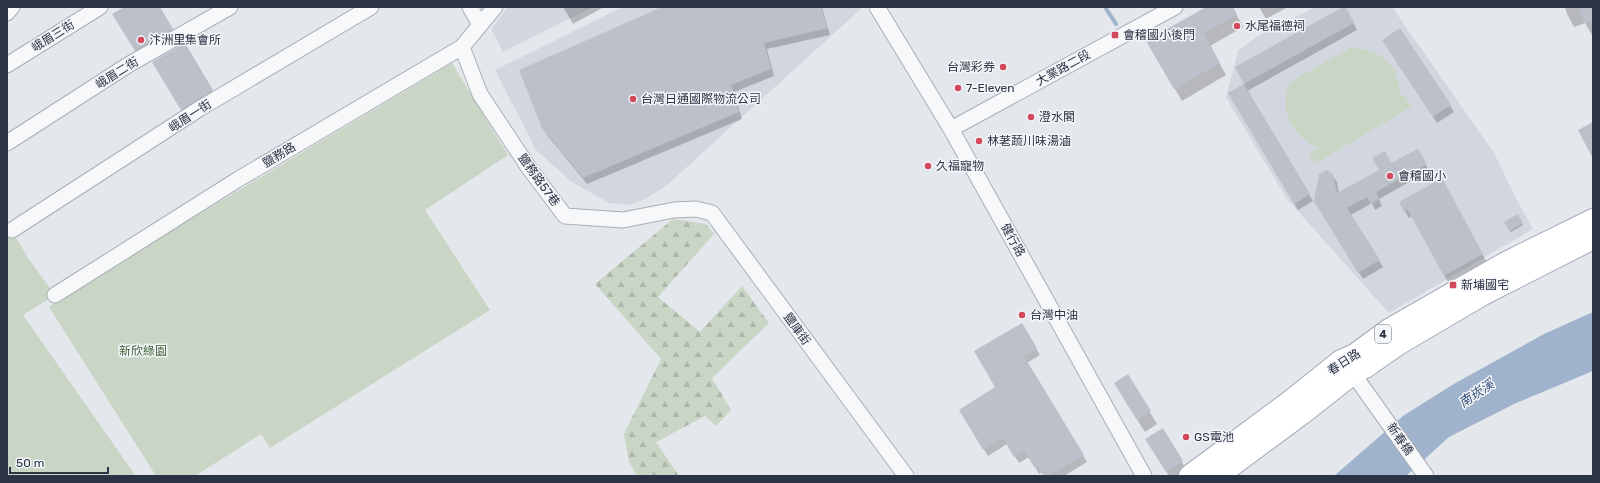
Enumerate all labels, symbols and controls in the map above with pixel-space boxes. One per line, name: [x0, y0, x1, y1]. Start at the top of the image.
street label: 峨眉三街: [29, 17, 77, 55]
place label: 水尾福德祠: [1245, 19, 1305, 33]
marker: 水尾福德祠: [1232, 21, 1242, 31]
place label: 會稽國小後門: [1123, 28, 1195, 42]
marker: 會稽國小後門: [1110, 30, 1120, 40]
place label: 汴洲里集會所: [149, 33, 221, 47]
marker: 汴洲里集會所: [136, 35, 146, 45]
street label: 大業路二段: [1033, 47, 1093, 89]
street label: 峨眉二街: [93, 54, 141, 92]
place label: 台灣彩券: [947, 60, 995, 74]
marker: 台灣彩券: [998, 62, 1008, 72]
place label: 7-Eleven: [966, 81, 1015, 95]
marker: 7-Eleven: [953, 83, 963, 93]
place label: 台灣日通國際物流公司: [641, 92, 761, 106]
marker: 台灣日通國際物流公司: [628, 94, 638, 104]
street label: 峨眉一街: [166, 97, 214, 135]
place label: 澄水閣: [1039, 110, 1075, 124]
marker: 澄水閣: [1026, 112, 1036, 122]
place label: 林荖蔬川味湯滷: [987, 134, 1071, 148]
marker: 林荖蔬川味湯滷: [974, 136, 984, 146]
street label: 鹽務路: [260, 140, 298, 170]
street label: 鹽務路57巷: [515, 151, 563, 209]
place label: 久福寵物: [936, 159, 984, 173]
marker: 久福寵物: [923, 161, 933, 171]
place label: 會稽國小: [1398, 169, 1446, 183]
marker: 會稽國小: [1385, 171, 1395, 181]
street label: 健行路: [998, 221, 1028, 259]
place label: 新埔國宅: [1461, 278, 1509, 292]
marker: 新埔國宅: [1448, 280, 1458, 290]
place label: 台灣中油: [1030, 308, 1078, 322]
street label: 鹽庫街: [781, 310, 813, 348]
marker: 台灣中油: [1017, 310, 1027, 320]
road number: 4: [1375, 325, 1391, 343]
park label: 新欣綠園: [119, 344, 167, 358]
street label: 春日路: [1325, 346, 1363, 378]
water label: 南崁溪: [1456, 375, 1498, 411]
street label: 新春橋: [1384, 420, 1416, 458]
place label: GS電池: [1194, 430, 1234, 444]
marker: GS電池: [1181, 432, 1191, 442]
scale bar: [10, 449, 108, 475]
text: 50 m: [16, 456, 44, 470]

